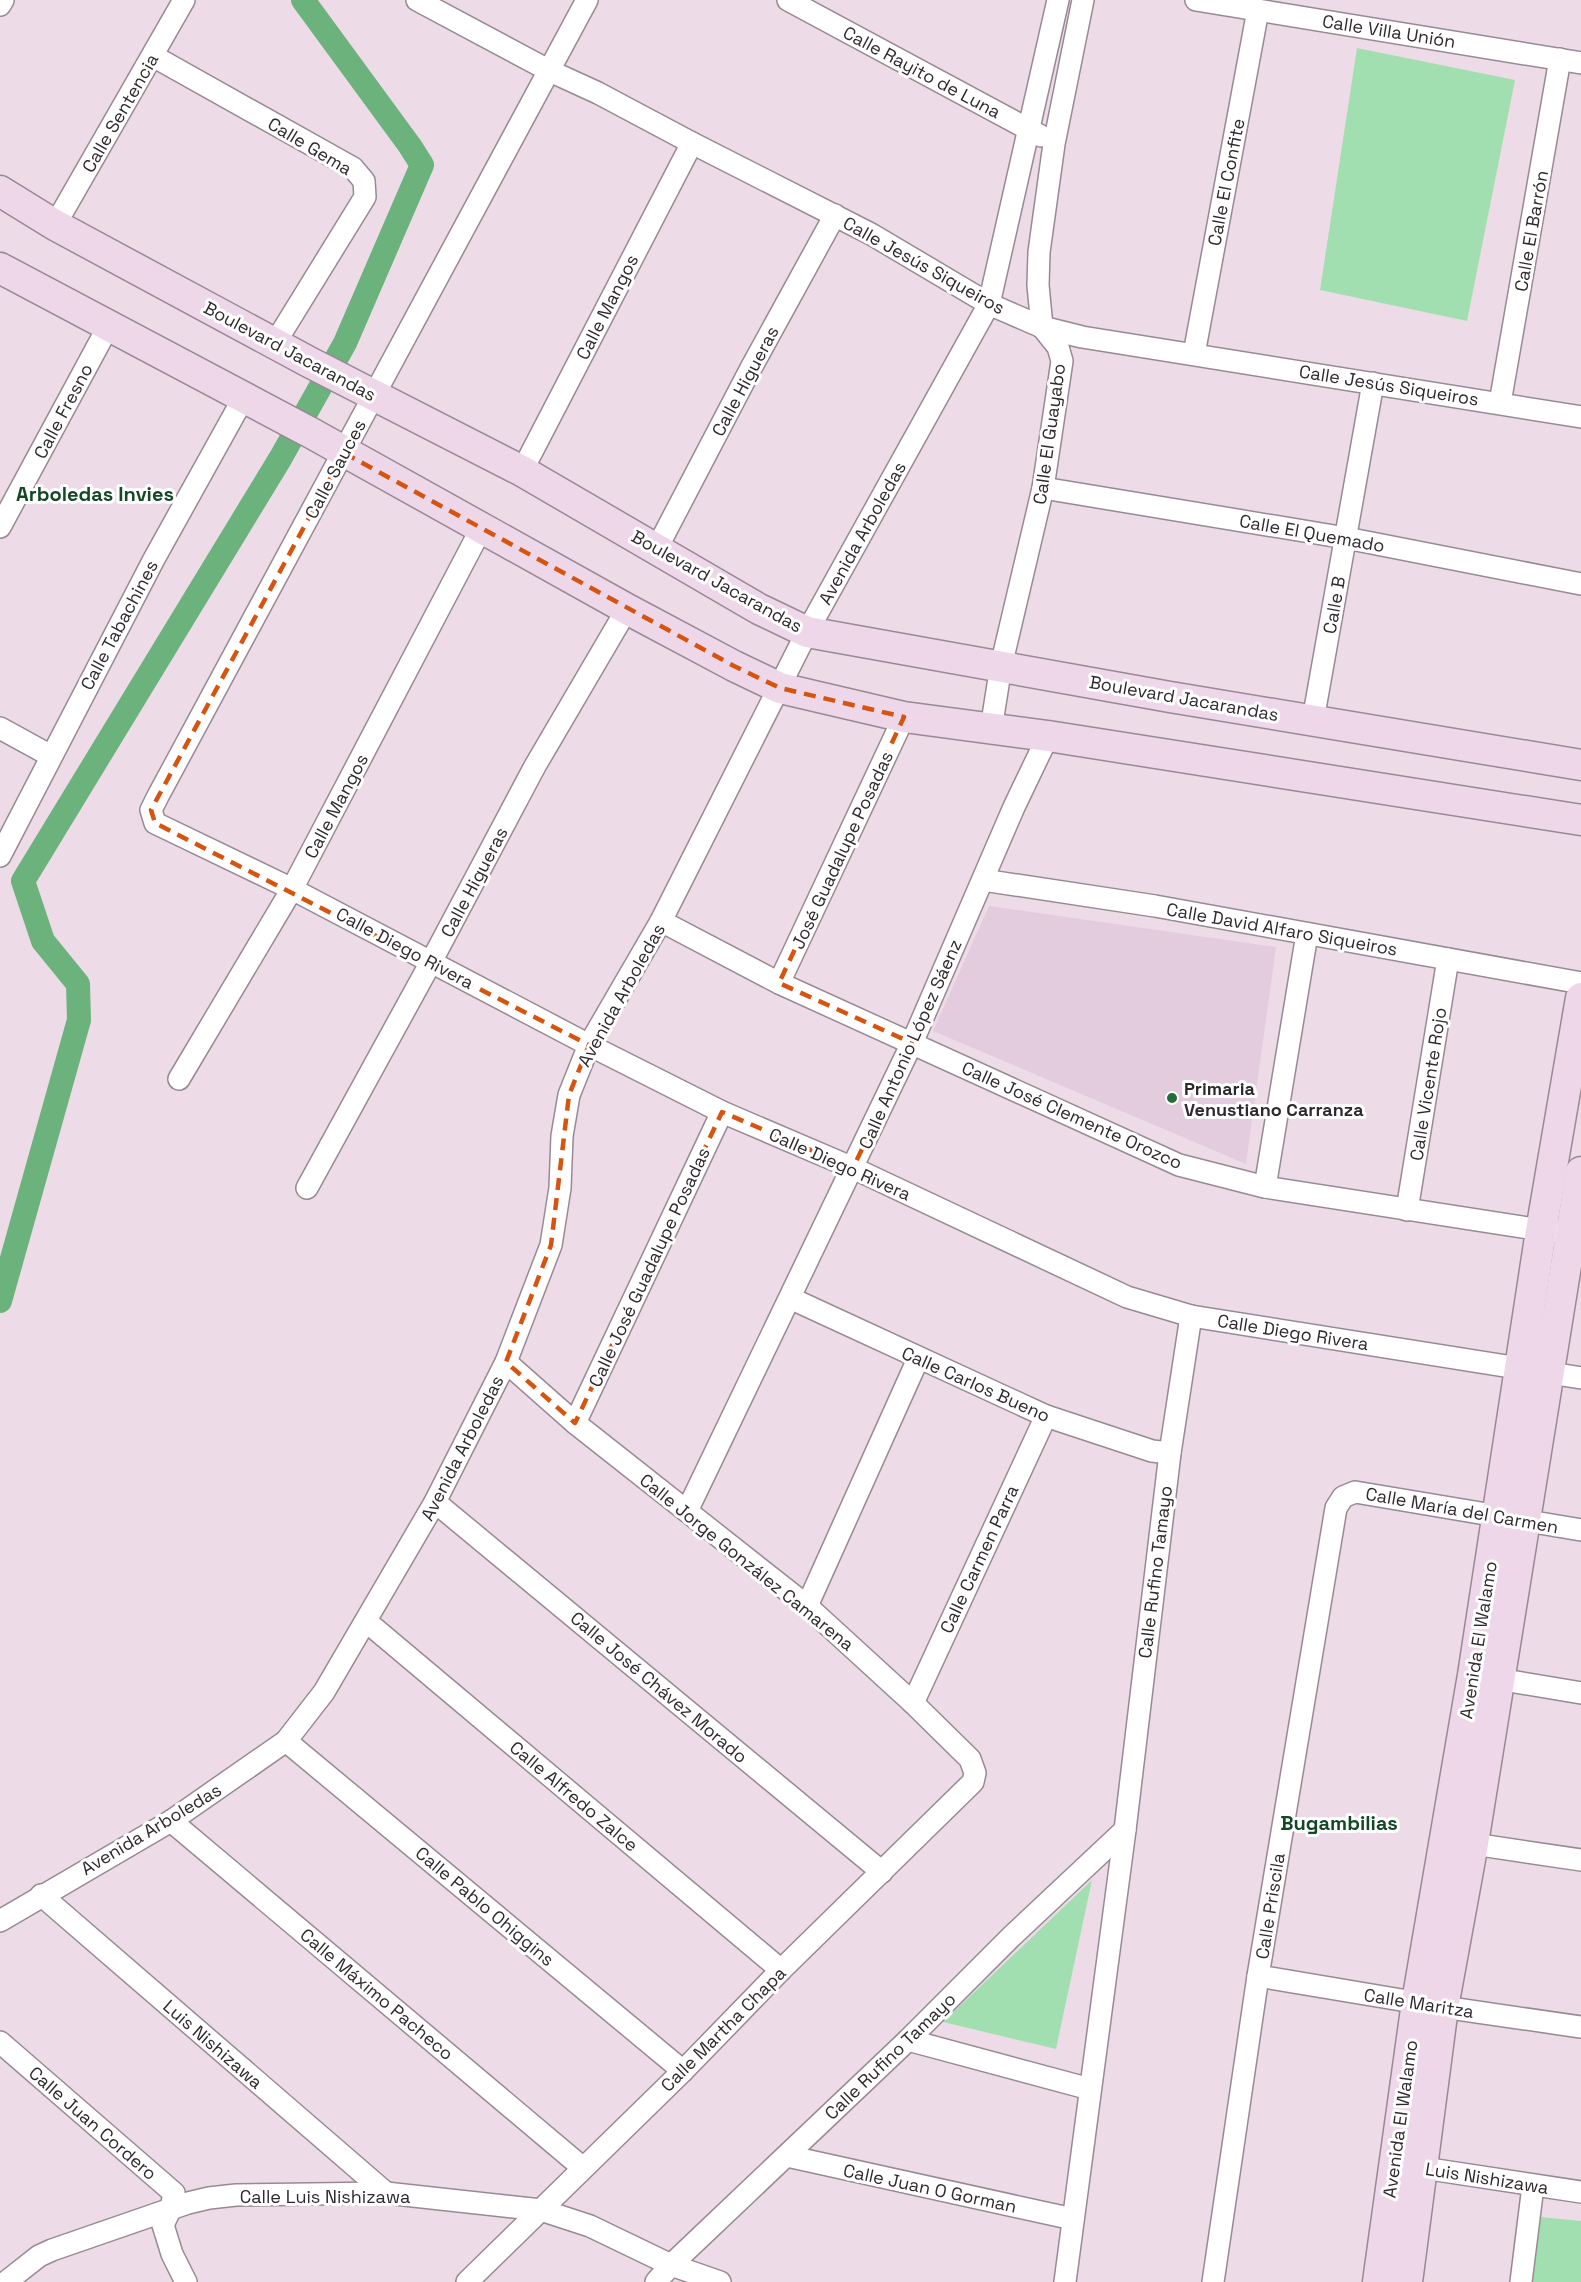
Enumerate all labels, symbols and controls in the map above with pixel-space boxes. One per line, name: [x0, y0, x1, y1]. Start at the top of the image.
street label: Calle Villa Unión: [1321, 9, 1457, 53]
street label: Calle Rayito de Luna: [839, 21, 1005, 123]
street label: Calle Sentencia: [77, 49, 163, 177]
street label: Calle Gema: [264, 112, 356, 180]
street label: Calle El Confite: [1202, 116, 1250, 248]
street label: Calle El Barrón: [1509, 169, 1553, 293]
street label: Calle Jesús Siqueiros: [839, 211, 1009, 319]
street label: Calle Mangos: [571, 250, 643, 364]
street label: Boulevard Jacarandas: [200, 296, 380, 406]
street label: Calle Higueras: [706, 322, 784, 440]
street label: Calle Fresno: [28, 359, 98, 463]
street label: Calle Jesús Siqueiros: [1297, 359, 1481, 411]
street label: Calle El Guayabo: [1028, 362, 1070, 506]
street label: Calle Sauces: [299, 415, 371, 523]
street label: Avenida Arboledas: [813, 457, 911, 609]
district label: Arboledas Invies: [16, 481, 174, 507]
street label: Calle El Quemado: [1238, 509, 1386, 557]
street label: Boulevard Jacarandas: [628, 524, 806, 638]
street label: Calle Tabachines: [75, 556, 163, 694]
street label: Calle B: [1318, 574, 1350, 636]
street label: Boulevard Jacarandas: [1088, 670, 1280, 726]
street label: José Guadalupe Posadas: [786, 747, 898, 953]
street label: Calle Mangos: [299, 750, 373, 862]
street label: Calle Higueras: [435, 823, 513, 941]
street label: Calle David Alfaro Siqueiros: [1165, 897, 1399, 961]
street label: Calle Diego Rivera: [332, 902, 478, 994]
street label: Avenida Arboledas: [572, 919, 670, 1071]
street label: Calle Antonio López Sáenz: [853, 936, 967, 1152]
street label: Calle Vicente Rojo: [1405, 1006, 1451, 1162]
street label: Calle José Clemente Orozco: [958, 1056, 1186, 1174]
place label: Primaria Venustiano Carranza: [1184, 1077, 1364, 1121]
marker: Primaria Venustiano Carranza: [1165, 1091, 1179, 1105]
street label: Calle Diego Rivera: [765, 1122, 915, 1206]
street label: Calle José Guadalupe Posadas: [583, 1143, 715, 1391]
street label: Calle Diego Rivera: [1216, 1309, 1370, 1355]
street label: Calle Carlos Bueno: [898, 1341, 1054, 1427]
street label: Avenida Arboledas: [415, 1371, 509, 1525]
street label: Calle Jorge González Camarena: [635, 1468, 859, 1656]
street label: Calle Carmen Parra: [935, 1481, 1023, 1637]
street label: Calle María del Carmen: [1364, 1482, 1560, 1538]
street label: Calle Rufino Tamayo: [1133, 1484, 1177, 1660]
street label: Avenida El Walamo: [1454, 1560, 1502, 1720]
street label: Calle José Chávez Morado: [566, 1606, 752, 1768]
street label: Calle Alfredo Zalce: [505, 1736, 643, 1856]
street label: Avenida Arboledas: [76, 1778, 226, 1880]
district label: Bugambilias: [1280, 1810, 1398, 1836]
street label: Calle Pablo Ohiggins: [411, 1841, 559, 1971]
street label: Calle Priscila: [1250, 1851, 1290, 1961]
street label: Calle Máximo Pacheco: [296, 1923, 458, 2065]
street label: Calle Martha Chapa: [656, 1962, 790, 2096]
street label: Calle Maritza: [1362, 1983, 1476, 2023]
street label: Calle Rufino Tamayo: [820, 1987, 960, 2125]
street label: Luis Nishizawa: [158, 1994, 268, 2094]
street label: Avenida El Walamo: [1378, 2039, 1422, 2199]
street label: Calle Juan Cordero: [24, 2061, 162, 2185]
street label: Luis Nishizawa: [1424, 2157, 1550, 2199]
street label: Calle Juan O Gorman: [841, 2158, 1019, 2218]
street label: Calle Luis Nishizawa: [240, 2185, 410, 2208]

